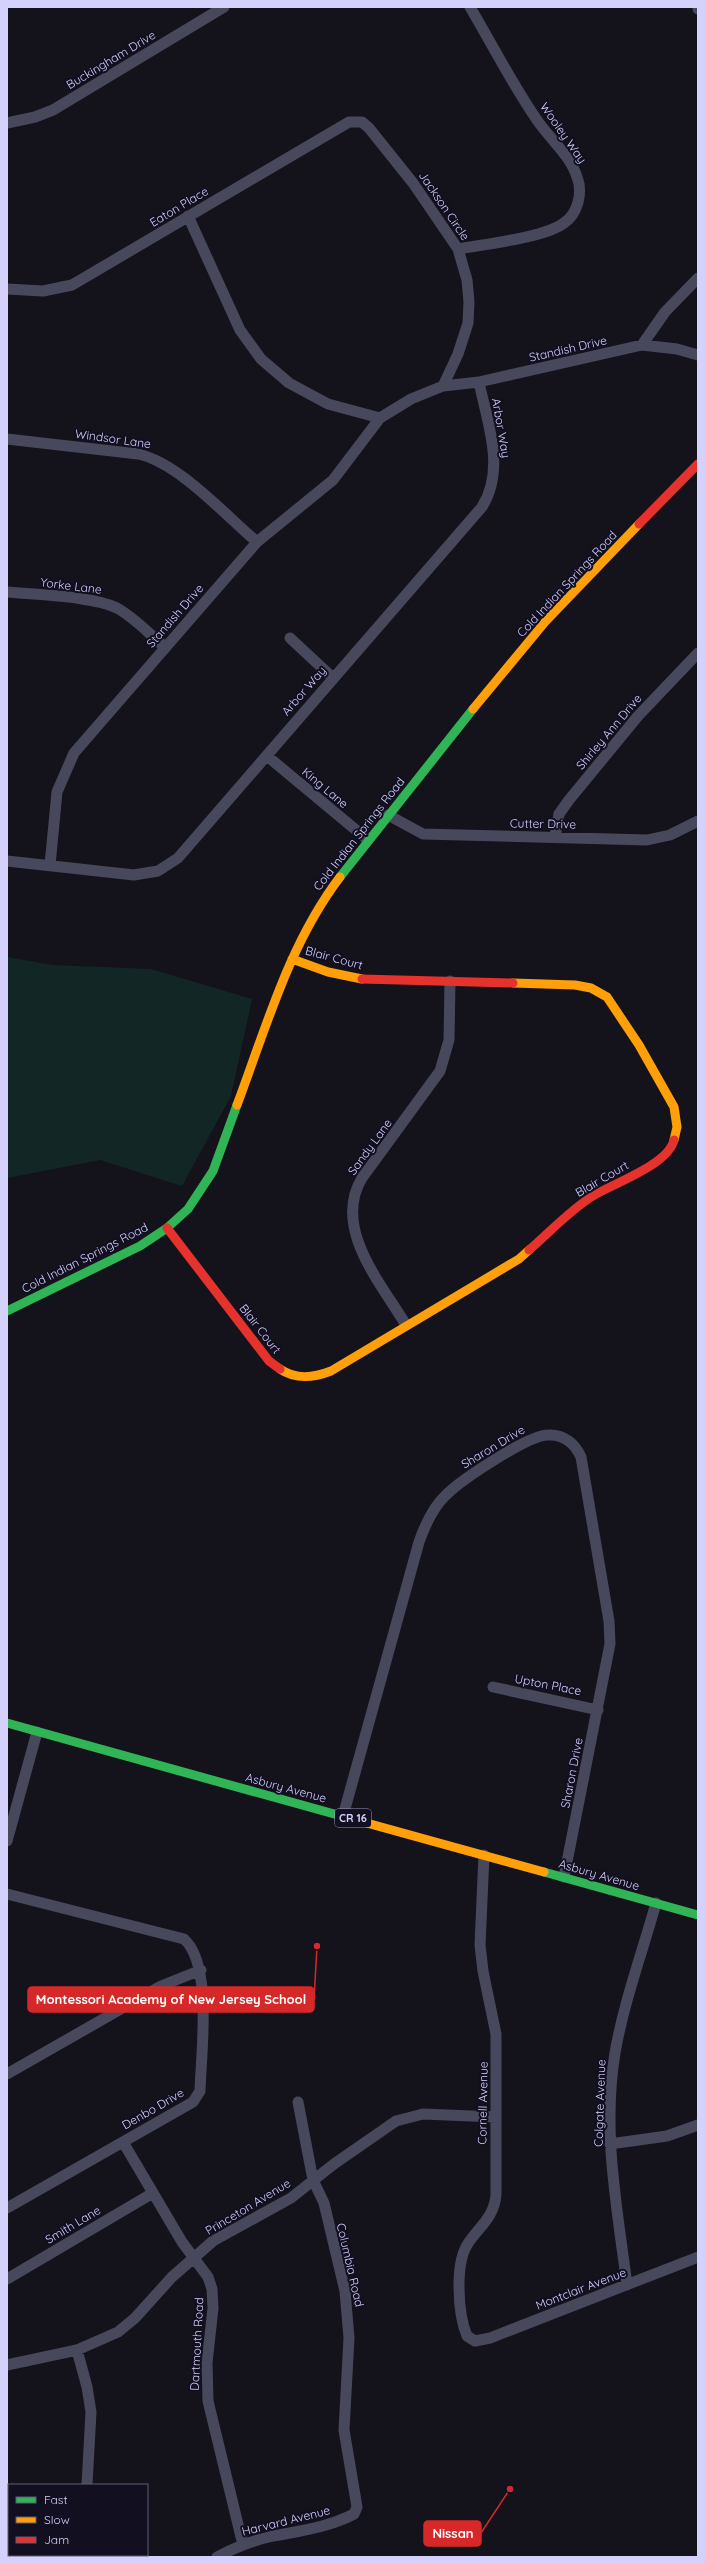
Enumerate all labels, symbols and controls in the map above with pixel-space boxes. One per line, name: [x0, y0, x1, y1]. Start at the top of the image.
street label: Buckingham Drive: [63, 27, 158, 92]
street label: Wooley Way: [537, 99, 590, 166]
street label: Jackson Circle: [416, 168, 473, 243]
street label: Eaton Place: [147, 183, 211, 230]
street label: Standish Drive: [527, 332, 609, 365]
street label: Arbor Way: [489, 397, 514, 459]
street label: Windsor Lane: [74, 426, 152, 451]
street label: Cold Indian Springs Road: [514, 527, 620, 640]
street label: Yorke Lane: [40, 574, 103, 597]
street label: Standish Drive: [143, 581, 206, 651]
street label: Arbor Way: [278, 663, 329, 718]
street label: Shirley Ann Drive: [573, 691, 645, 773]
street label: King Lane: [299, 764, 352, 811]
street label: Cold Indian Springs Road: [310, 774, 408, 893]
street label: Cutter Drive: [510, 815, 576, 832]
street label: Blair Court: [304, 943, 365, 972]
street label: Sandy Lane: [344, 1116, 395, 1178]
street label: Blair Court: [573, 1157, 631, 1200]
street label: Cold Indian Springs Road: [19, 1219, 150, 1296]
street label: Blair Court: [236, 1301, 284, 1357]
street label: Sharon Drive: [458, 1422, 527, 1471]
street label: Upton Place: [514, 1671, 583, 1698]
street label: Sharon Drive: [557, 1736, 586, 1809]
street label: Asbury Avenue: [244, 1769, 328, 1806]
road number: CR 16: [335, 1809, 371, 1827]
street label: Asbury Avenue: [557, 1856, 641, 1893]
callout: Montessori Academy of New Jersey School: [28, 1987, 314, 2012]
text: Montessori Academy of New Jersey School: [36, 1991, 306, 2007]
street label: Colgate Avenue: [590, 2059, 609, 2147]
street label: Cornell Avenue: [474, 2061, 491, 2145]
street label: Denbo Drive: [119, 2085, 187, 2132]
street label: Princeton Avenue: [202, 2175, 293, 2238]
street label: Smith Lane: [42, 2202, 103, 2247]
street label: Columbia Road: [334, 2221, 367, 2308]
street label: Montclair Avenue: [533, 2264, 628, 2313]
street label: Dartmouth Road: [187, 2297, 206, 2391]
legend: [8, 2484, 148, 2556]
text: Fast: [44, 2492, 68, 2507]
street label: Harvard Avenue: [240, 2502, 332, 2539]
text: Slow: [44, 2512, 70, 2527]
callout: Nissan: [424, 2521, 481, 2546]
text: Nissan: [432, 2525, 474, 2541]
text: Jam: [44, 2532, 69, 2547]

